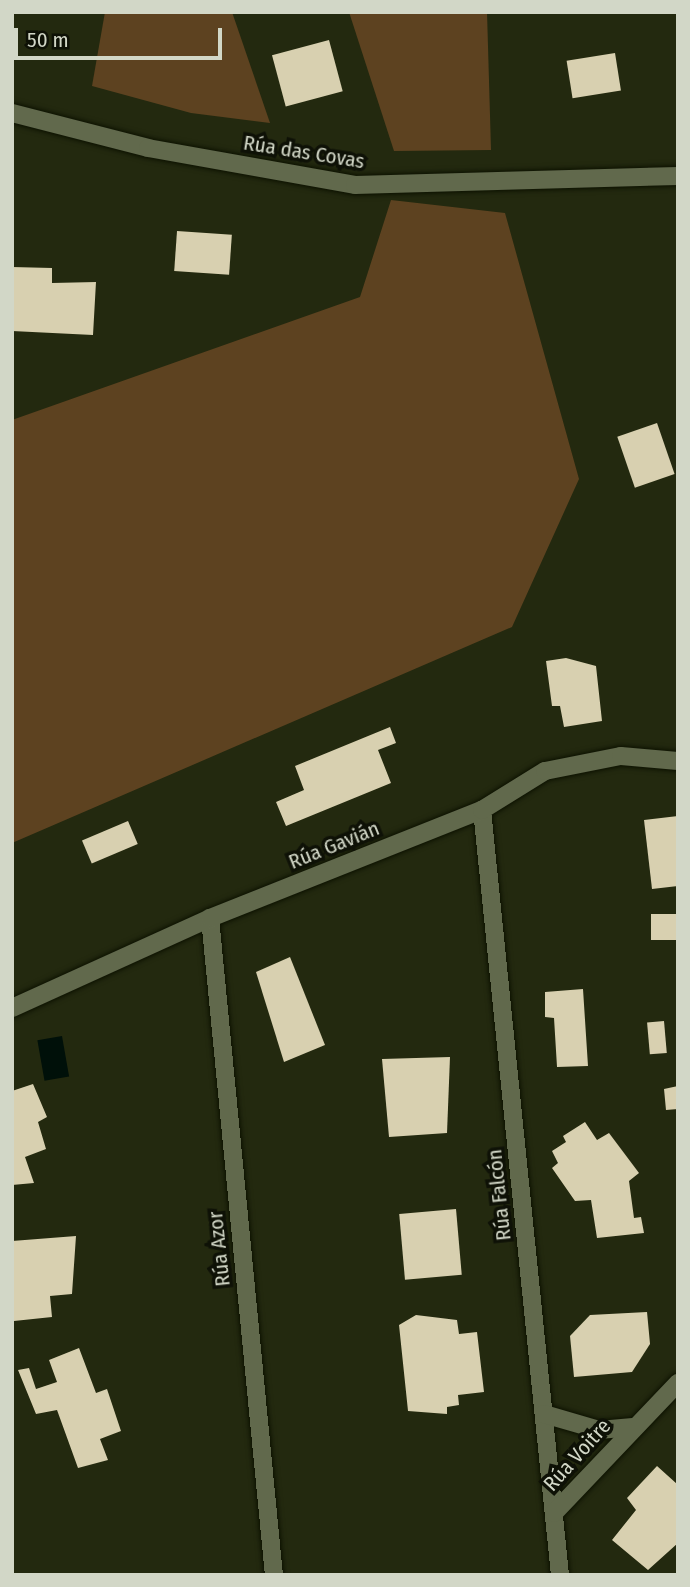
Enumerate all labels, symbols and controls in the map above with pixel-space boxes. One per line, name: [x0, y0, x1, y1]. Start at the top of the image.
scale bar: [18, 14, 226, 58]
text: 50 m: [27, 27, 69, 53]
street label: Rúa das Covas: [242, 130, 366, 174]
street label: Rúa Gavián: [285, 815, 383, 875]
street label: Rúa Falcón: [482, 1148, 516, 1242]
street label: Rúa Azor: [203, 1210, 235, 1288]
street label: Rúa Voitre: [538, 1414, 616, 1496]

